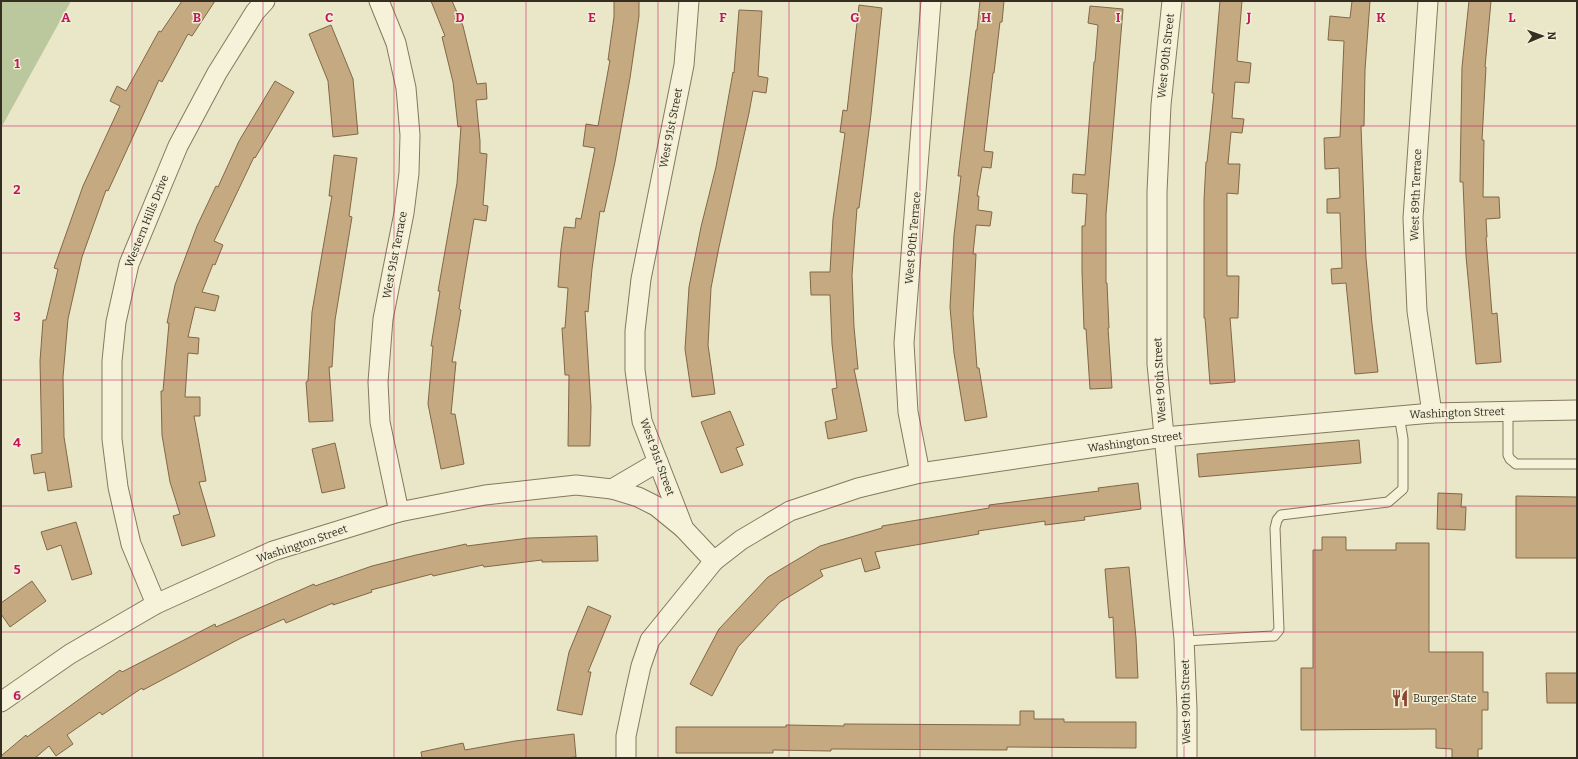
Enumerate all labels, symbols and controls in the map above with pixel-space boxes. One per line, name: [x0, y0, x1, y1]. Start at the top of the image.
text: A: [61, 10, 71, 25]
text: B: [193, 10, 201, 25]
text: C: [325, 10, 333, 25]
text: D: [455, 10, 465, 25]
text: E: [588, 10, 596, 25]
text: F: [719, 10, 727, 25]
text: G: [850, 10, 860, 25]
text: H: [981, 10, 991, 25]
text: I: [1116, 10, 1121, 25]
text: J: [1246, 10, 1252, 25]
text: K: [1376, 10, 1386, 25]
text: L: [1508, 10, 1516, 25]
street label: West 90th Street: [1155, 13, 1177, 99]
north arrow: [1522, 16, 1562, 56]
text: N: [1545, 31, 1558, 41]
text: 1: [14, 56, 20, 71]
street label: West 91st Street: [657, 87, 685, 169]
street label: West 89th Terrace: [1408, 149, 1424, 241]
street label: Western Hills Drive: [123, 173, 171, 269]
text: 2: [13, 182, 21, 197]
street label: West 90th Terrace: [902, 191, 924, 285]
street label: West 91st Terrace: [380, 210, 410, 300]
text: 3: [13, 309, 21, 324]
street label: West 90th Street: [1151, 337, 1169, 423]
street label: Washington Street: [1409, 405, 1505, 421]
street label: West 91st Street: [637, 417, 677, 497]
street label: Washington Street: [1087, 429, 1183, 455]
text: 4: [13, 435, 21, 450]
street label: Washington Street: [255, 522, 349, 566]
text: 5: [13, 562, 21, 577]
street label: West 90th Street: [1179, 659, 1193, 745]
text: 6: [13, 688, 21, 703]
restaurant icon: Burger State: [1390, 688, 1410, 708]
place label: Burger State: [1413, 692, 1477, 705]

